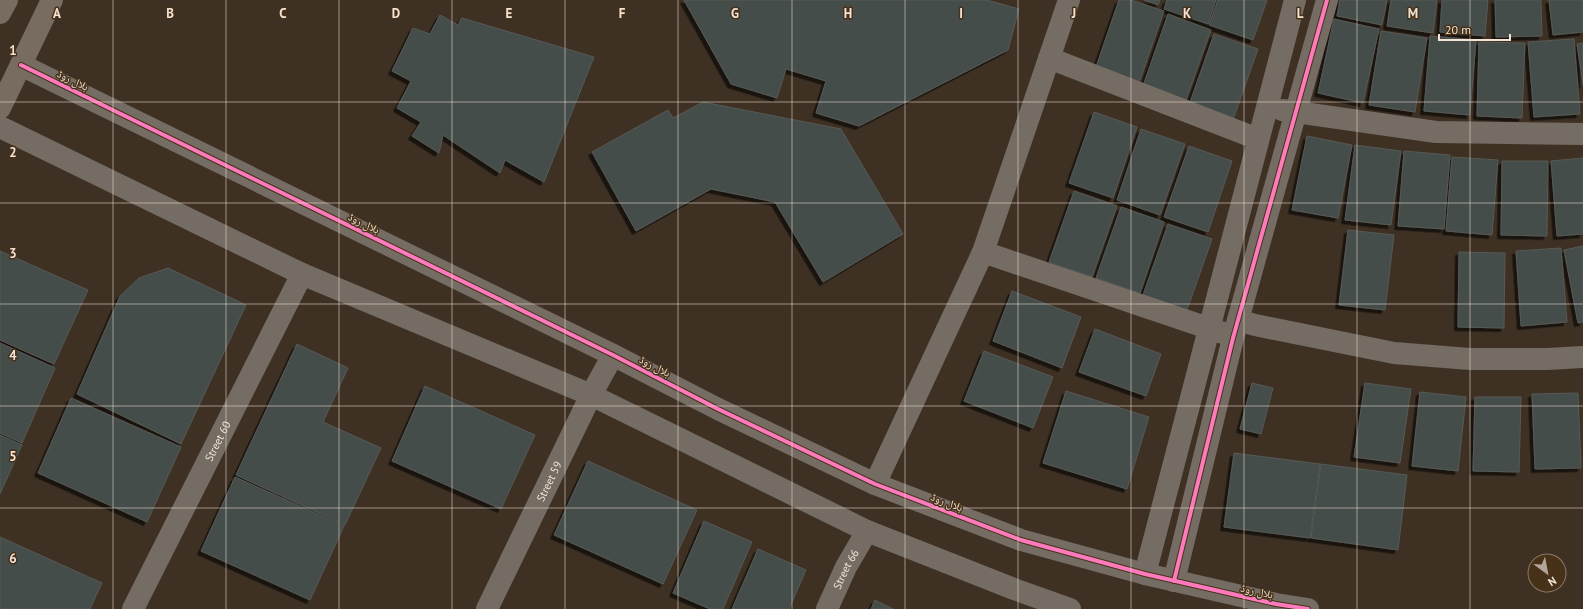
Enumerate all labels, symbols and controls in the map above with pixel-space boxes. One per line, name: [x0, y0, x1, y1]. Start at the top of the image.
text: A: [53, 5, 61, 22]
text: B: [166, 5, 174, 22]
text: C: [279, 5, 287, 22]
text: D: [392, 5, 400, 22]
text: E: [506, 5, 513, 22]
text: F: [619, 5, 626, 22]
text: G: [731, 5, 739, 22]
text: H: [844, 5, 852, 22]
text: I: [959, 5, 963, 22]
text: J: [1071, 5, 1076, 22]
text: K: [1183, 5, 1191, 22]
text: L: [1297, 5, 1304, 22]
text: M: [1408, 5, 1418, 22]
scale bar: [1439, 16, 1510, 42]
text: 20 m: [1445, 22, 1471, 37]
text: 1: [9, 42, 17, 59]
street label: ہلال روڈ: [55, 66, 91, 94]
text: 2: [9, 144, 17, 161]
street label: ہلال روڈ: [346, 209, 382, 237]
text: 3: [9, 245, 17, 262]
text: 4: [9, 347, 17, 364]
street label: ہلال روڈ: [637, 352, 673, 380]
street label: Street 60: [202, 419, 234, 464]
text: 5: [9, 448, 17, 465]
street label: Street 59: [533, 459, 565, 504]
street label: ہلال روڈ: [929, 490, 965, 514]
street label: Street 66: [830, 547, 862, 591]
text: 6: [9, 550, 17, 567]
north arrow: [1527, 553, 1567, 593]
text: N: [1546, 574, 1559, 589]
street label: ہلال روڈ: [1239, 580, 1275, 602]

